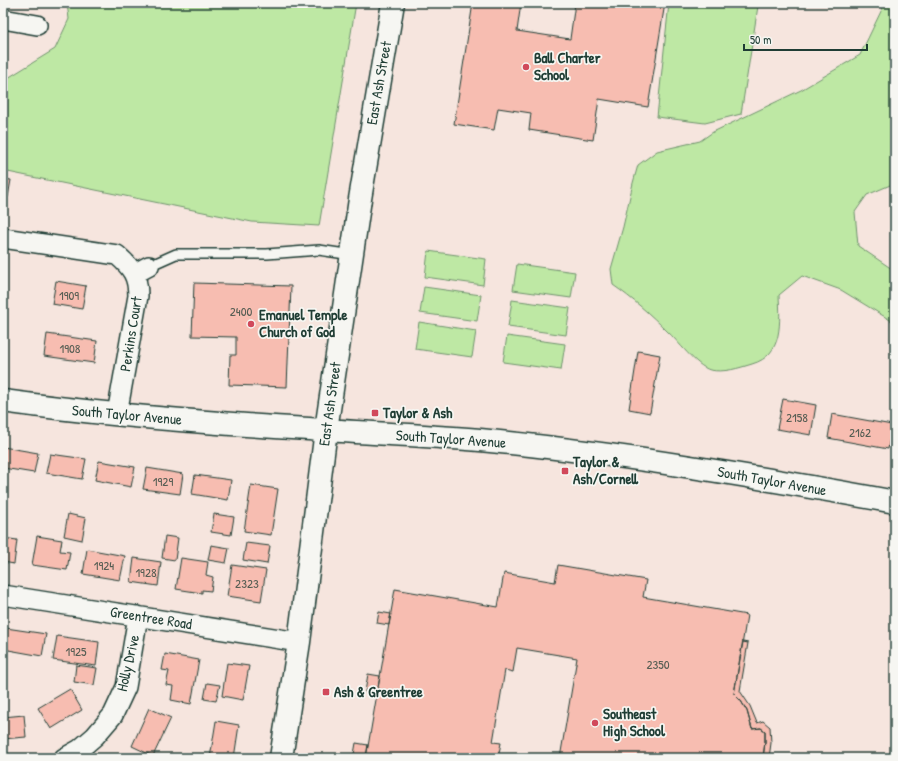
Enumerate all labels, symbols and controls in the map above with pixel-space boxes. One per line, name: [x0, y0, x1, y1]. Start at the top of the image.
scale bar: [744, 26, 867, 52]
text: 50 m: [750, 31, 771, 48]
street label: East Ash Street: [361, 39, 396, 126]
place label: Ball Charter School: [534, 47, 601, 85]
marker: Ball Charter School: [521, 62, 531, 72]
house number: 1909: [59, 286, 79, 304]
street label: Perkins Court: [114, 294, 147, 373]
house number: 2400: [230, 302, 252, 320]
place label: Emanuel Temple Church of God: [259, 304, 348, 342]
marker: Emanuel Temple Church of God: [246, 319, 256, 329]
house number: 1908: [60, 339, 81, 357]
street label: East Ash Street: [313, 360, 346, 447]
street label: South Taylor Avenue: [71, 399, 183, 430]
place label: Taylor & Ash: [382, 402, 453, 424]
marker: Taylor & Ash: [370, 408, 380, 418]
house number: 2158: [786, 408, 808, 426]
house number: 2162: [849, 423, 871, 441]
street label: South Taylor Avenue: [395, 424, 507, 453]
place label: Taylor & Ash/Cornell: [572, 451, 639, 489]
street label: South Taylor Avenue: [716, 461, 828, 500]
marker: Taylor & Ash/Cornell: [560, 466, 570, 476]
house number: 1929: [153, 472, 173, 490]
house number: 1924: [94, 556, 114, 574]
house number: 1928: [135, 563, 157, 581]
house number: 2323: [235, 574, 259, 592]
street label: Greentree Road: [109, 601, 194, 634]
street label: Holly Drive: [111, 632, 144, 693]
house number: 1925: [65, 642, 87, 660]
house number: 2350: [646, 655, 670, 673]
place label: Ash & Greentree: [334, 681, 423, 702]
marker: Ash & Greentree: [321, 687, 331, 697]
place label: Southeast High School: [603, 703, 666, 742]
marker: Southeast High School: [590, 718, 600, 728]

